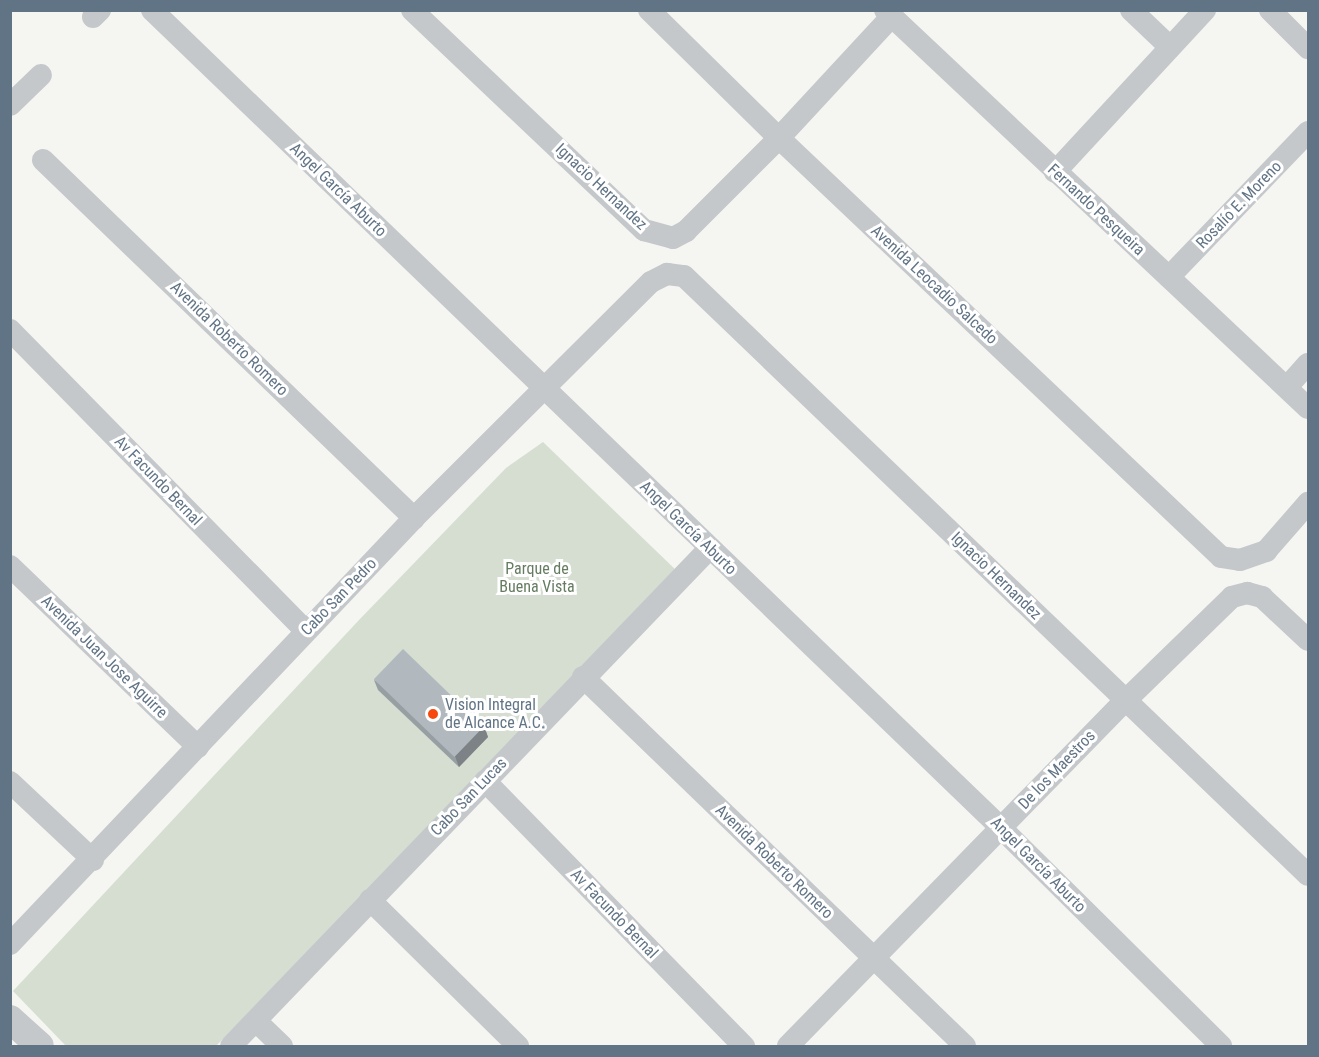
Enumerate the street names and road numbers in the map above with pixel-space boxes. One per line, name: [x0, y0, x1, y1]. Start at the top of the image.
street label: Angel García Aburto: [286, 139, 390, 241]
street label: Ignacio Hernandez: [551, 140, 651, 234]
street label: Rosalío E. Moreno: [1192, 157, 1286, 253]
street label: Fernando Pesqueira: [1044, 160, 1148, 260]
street label: Avenida Leocadio Salcedo: [867, 221, 1001, 349]
street label: Avenida Roberto Romero: [166, 278, 292, 400]
street label: Av Facundo Bernal: [110, 432, 206, 530]
street label: Angel García Aburto: [636, 477, 740, 579]
street label: Ignacio Hernandez: [947, 528, 1045, 624]
street label: Cabo San Pedro: [297, 554, 381, 640]
street label: Avenida Juan Jose Aguirre: [37, 592, 171, 722]
street label: De los Maestros: [1015, 727, 1099, 813]
street label: Cabo San Lucas: [427, 754, 511, 840]
street label: Avenida Roberto Romero: [711, 801, 837, 923]
street label: Angel García Aburto: [986, 813, 1090, 917]
street label: Av Facundo Bernal: [566, 865, 662, 963]

